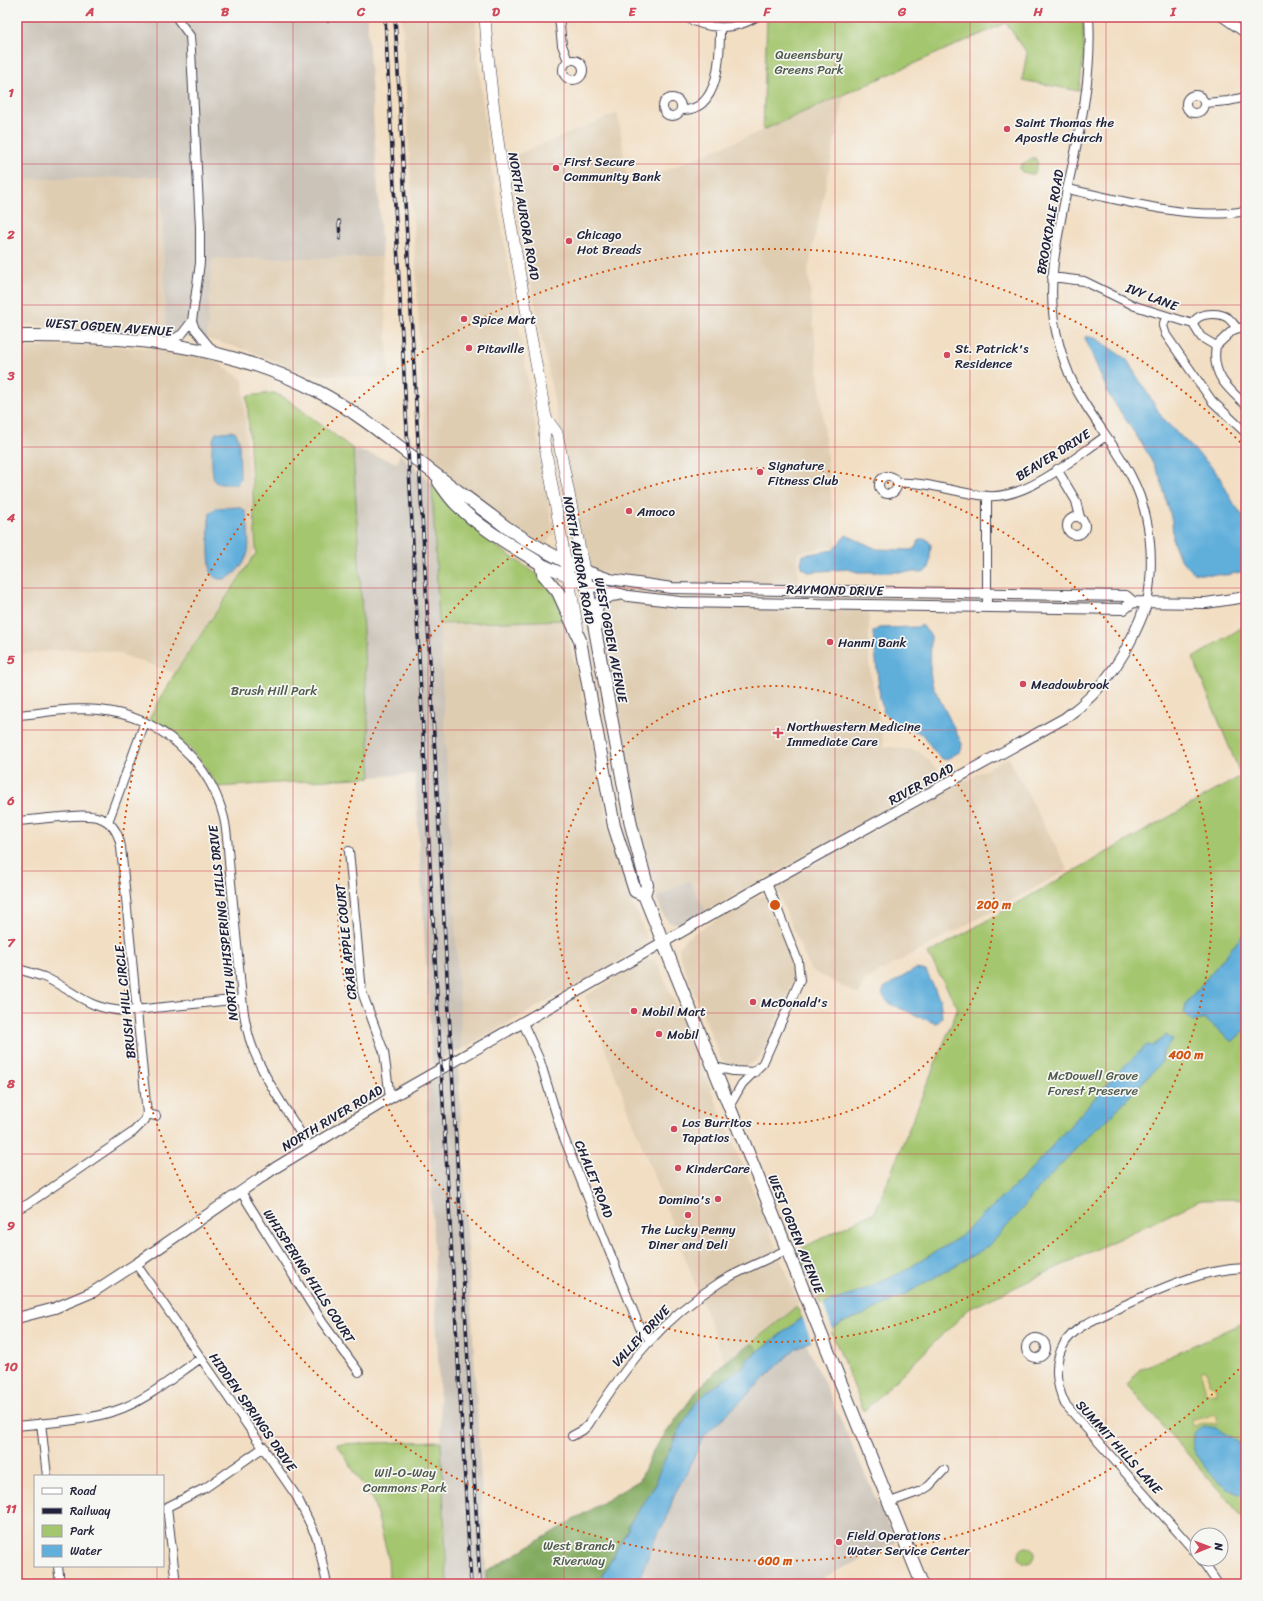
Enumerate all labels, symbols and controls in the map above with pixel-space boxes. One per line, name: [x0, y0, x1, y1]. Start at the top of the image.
text: A: [85, 0, 94, 23]
text: B: [221, 0, 230, 23]
text: C: [356, 0, 366, 23]
text: D: [492, 0, 500, 23]
text: E: [628, 0, 637, 23]
text: F: [762, 0, 771, 23]
text: G: [897, 0, 907, 23]
text: H: [1032, 0, 1043, 23]
text: I: [1169, 0, 1177, 23]
park label: Queensbury Greens Park: [774, 43, 844, 81]
text: 1: [8, 81, 14, 104]
place label: Saint Thomas the Apostle Church: [1014, 111, 1114, 149]
marker: Saint Thomas the Apostle Church: [1002, 124, 1012, 134]
street label: NORTH AURORA ROAD: [501, 150, 547, 282]
place label: First Secure Community Bank: [564, 150, 661, 188]
marker: First Secure Community Bank: [551, 163, 561, 173]
street label: BROOKDALE ROAD: [1029, 168, 1071, 276]
text: 2: [6, 223, 15, 246]
place label: Chicago Hot Breads: [577, 223, 643, 261]
marker: Chicago Hot Breads: [564, 236, 574, 246]
street label: IVY LANE: [1122, 276, 1182, 318]
place label: Spice Mart: [472, 308, 536, 331]
street label: WEST OGDEN AVENUE: [45, 311, 174, 343]
marker: Spice Mart: [459, 314, 469, 324]
place label: Pitaville: [477, 337, 525, 360]
place label: St. Patrick's Residence: [955, 337, 1029, 375]
marker: Pitaville: [464, 343, 474, 353]
marker: St. Patrick's Residence: [942, 350, 952, 360]
text: 3: [6, 364, 15, 387]
street label: BEAVER DRIVE: [1011, 422, 1096, 487]
place label: Signature Fitness Club: [768, 454, 839, 492]
marker: Signature Fitness Club: [755, 467, 765, 477]
street label: NORTH AURORA ROAD: [556, 494, 602, 626]
place label: Amoco: [636, 500, 676, 523]
text: 4: [6, 506, 16, 529]
marker: Amoco: [624, 506, 634, 516]
street label: WEST OGDEN AVENUE: [588, 575, 635, 705]
street label: RAYMOND DRIVE: [786, 578, 885, 602]
place label: Hanmi Bank: [838, 631, 907, 654]
marker: Hanmi Bank: [825, 637, 835, 647]
text: 5: [7, 648, 15, 671]
place label: Meadowbrook: [1031, 673, 1110, 696]
park label: Brush Hill Park: [231, 679, 317, 702]
marker: Meadowbrook: [1018, 679, 1028, 689]
place label: Northwestern Medicine Immediate Care: [786, 715, 921, 753]
marker: Northwestern Medicine Immediate Care: [772, 727, 784, 739]
street label: RIVER ROAD: [884, 756, 958, 811]
text: 6: [6, 789, 15, 812]
street label: NORTH WHISPERING HILLS DRIVE: [201, 823, 245, 1022]
street label: CRAB APPLE COURT: [328, 881, 364, 1001]
text: 200 m: [976, 894, 1012, 916]
centre of rings: [768, 898, 782, 912]
text: 7: [7, 931, 16, 954]
street label: BRUSH HILL CIRCLE: [108, 943, 142, 1060]
place label: McDonald's: [761, 991, 827, 1014]
marker: McDonald's: [748, 997, 758, 1007]
place label: Mobil Mart: [642, 1000, 706, 1023]
marker: Mobil Mart: [629, 1006, 639, 1016]
place label: Mobil: [667, 1023, 699, 1046]
marker: Mobil: [654, 1029, 664, 1039]
text: 400 m: [1167, 1044, 1204, 1066]
park label: McDowell Grove Forest Preserve: [1048, 1064, 1139, 1102]
text: 8: [6, 1072, 15, 1095]
street label: NORTH RIVER ROAD: [277, 1078, 387, 1157]
place label: Los Burritos Tapatios: [682, 1111, 752, 1149]
marker: Los Burritos Tapatios: [669, 1124, 679, 1134]
street label: CHALET ROAD: [568, 1137, 620, 1222]
place label: KinderCare: [686, 1157, 750, 1180]
marker: KinderCare: [673, 1163, 683, 1173]
street label: WEST OGDEN AVENUE: [761, 1171, 831, 1298]
place label: Domino's: [658, 1188, 711, 1211]
marker: Domino's: [713, 1194, 723, 1204]
street label: WHISPERING HILLS COURT: [257, 1204, 362, 1349]
marker: The Lucky Penny Diner and Deli: [683, 1210, 693, 1220]
text: 9: [7, 1214, 15, 1237]
place label: The Lucky Penny Diner and Deli: [640, 1218, 736, 1256]
street label: VALLEY DRIVE: [606, 1299, 676, 1372]
street label: HIDDEN SPRINGS DRIVE: [203, 1347, 303, 1477]
text: 10: [4, 1355, 18, 1378]
street label: SUMMIT HILLS LANE: [1070, 1395, 1168, 1500]
park label: Wil-O-Way Commons Park: [363, 1461, 447, 1499]
legend: [34, 1475, 164, 1567]
text: Road: [70, 1480, 97, 1502]
text: 11: [5, 1497, 17, 1520]
text: Railway: [70, 1500, 111, 1522]
text: Park: [70, 1520, 95, 1542]
place label: Field Operations Water Service Center: [847, 1524, 970, 1562]
north arrow: [1189, 1527, 1229, 1567]
park label: West Branch Riverway: [543, 1534, 615, 1572]
marker: Field Operations Water Service Center: [834, 1537, 844, 1547]
text: Water: [70, 1540, 103, 1562]
text: N: [1209, 1542, 1228, 1551]
text: 600 m: [757, 1550, 793, 1572]

